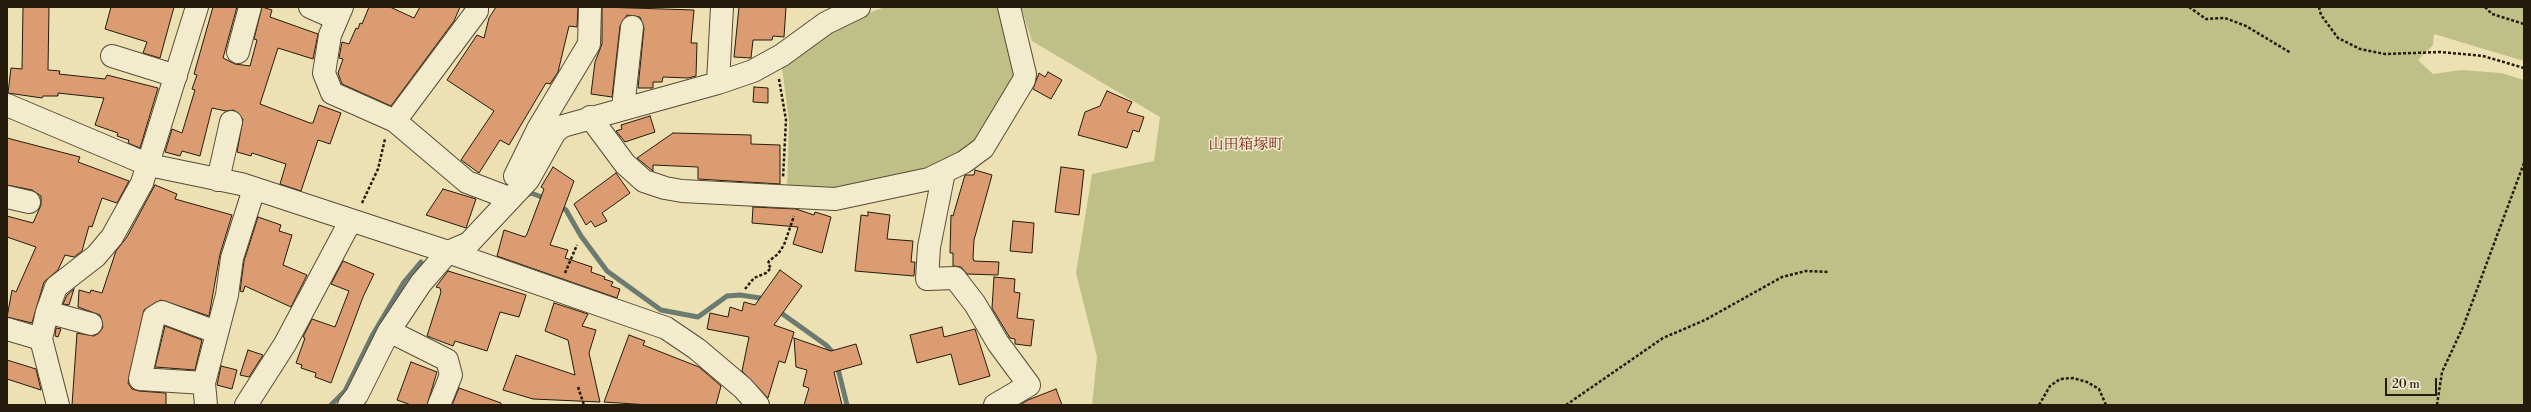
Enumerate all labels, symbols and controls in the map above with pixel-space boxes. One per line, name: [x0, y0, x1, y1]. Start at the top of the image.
district label: 山田箱塚町: [1209, 136, 1283, 154]
scale bar: [2387, 370, 2439, 396]
text: 20 m: [2392, 377, 2420, 392]

